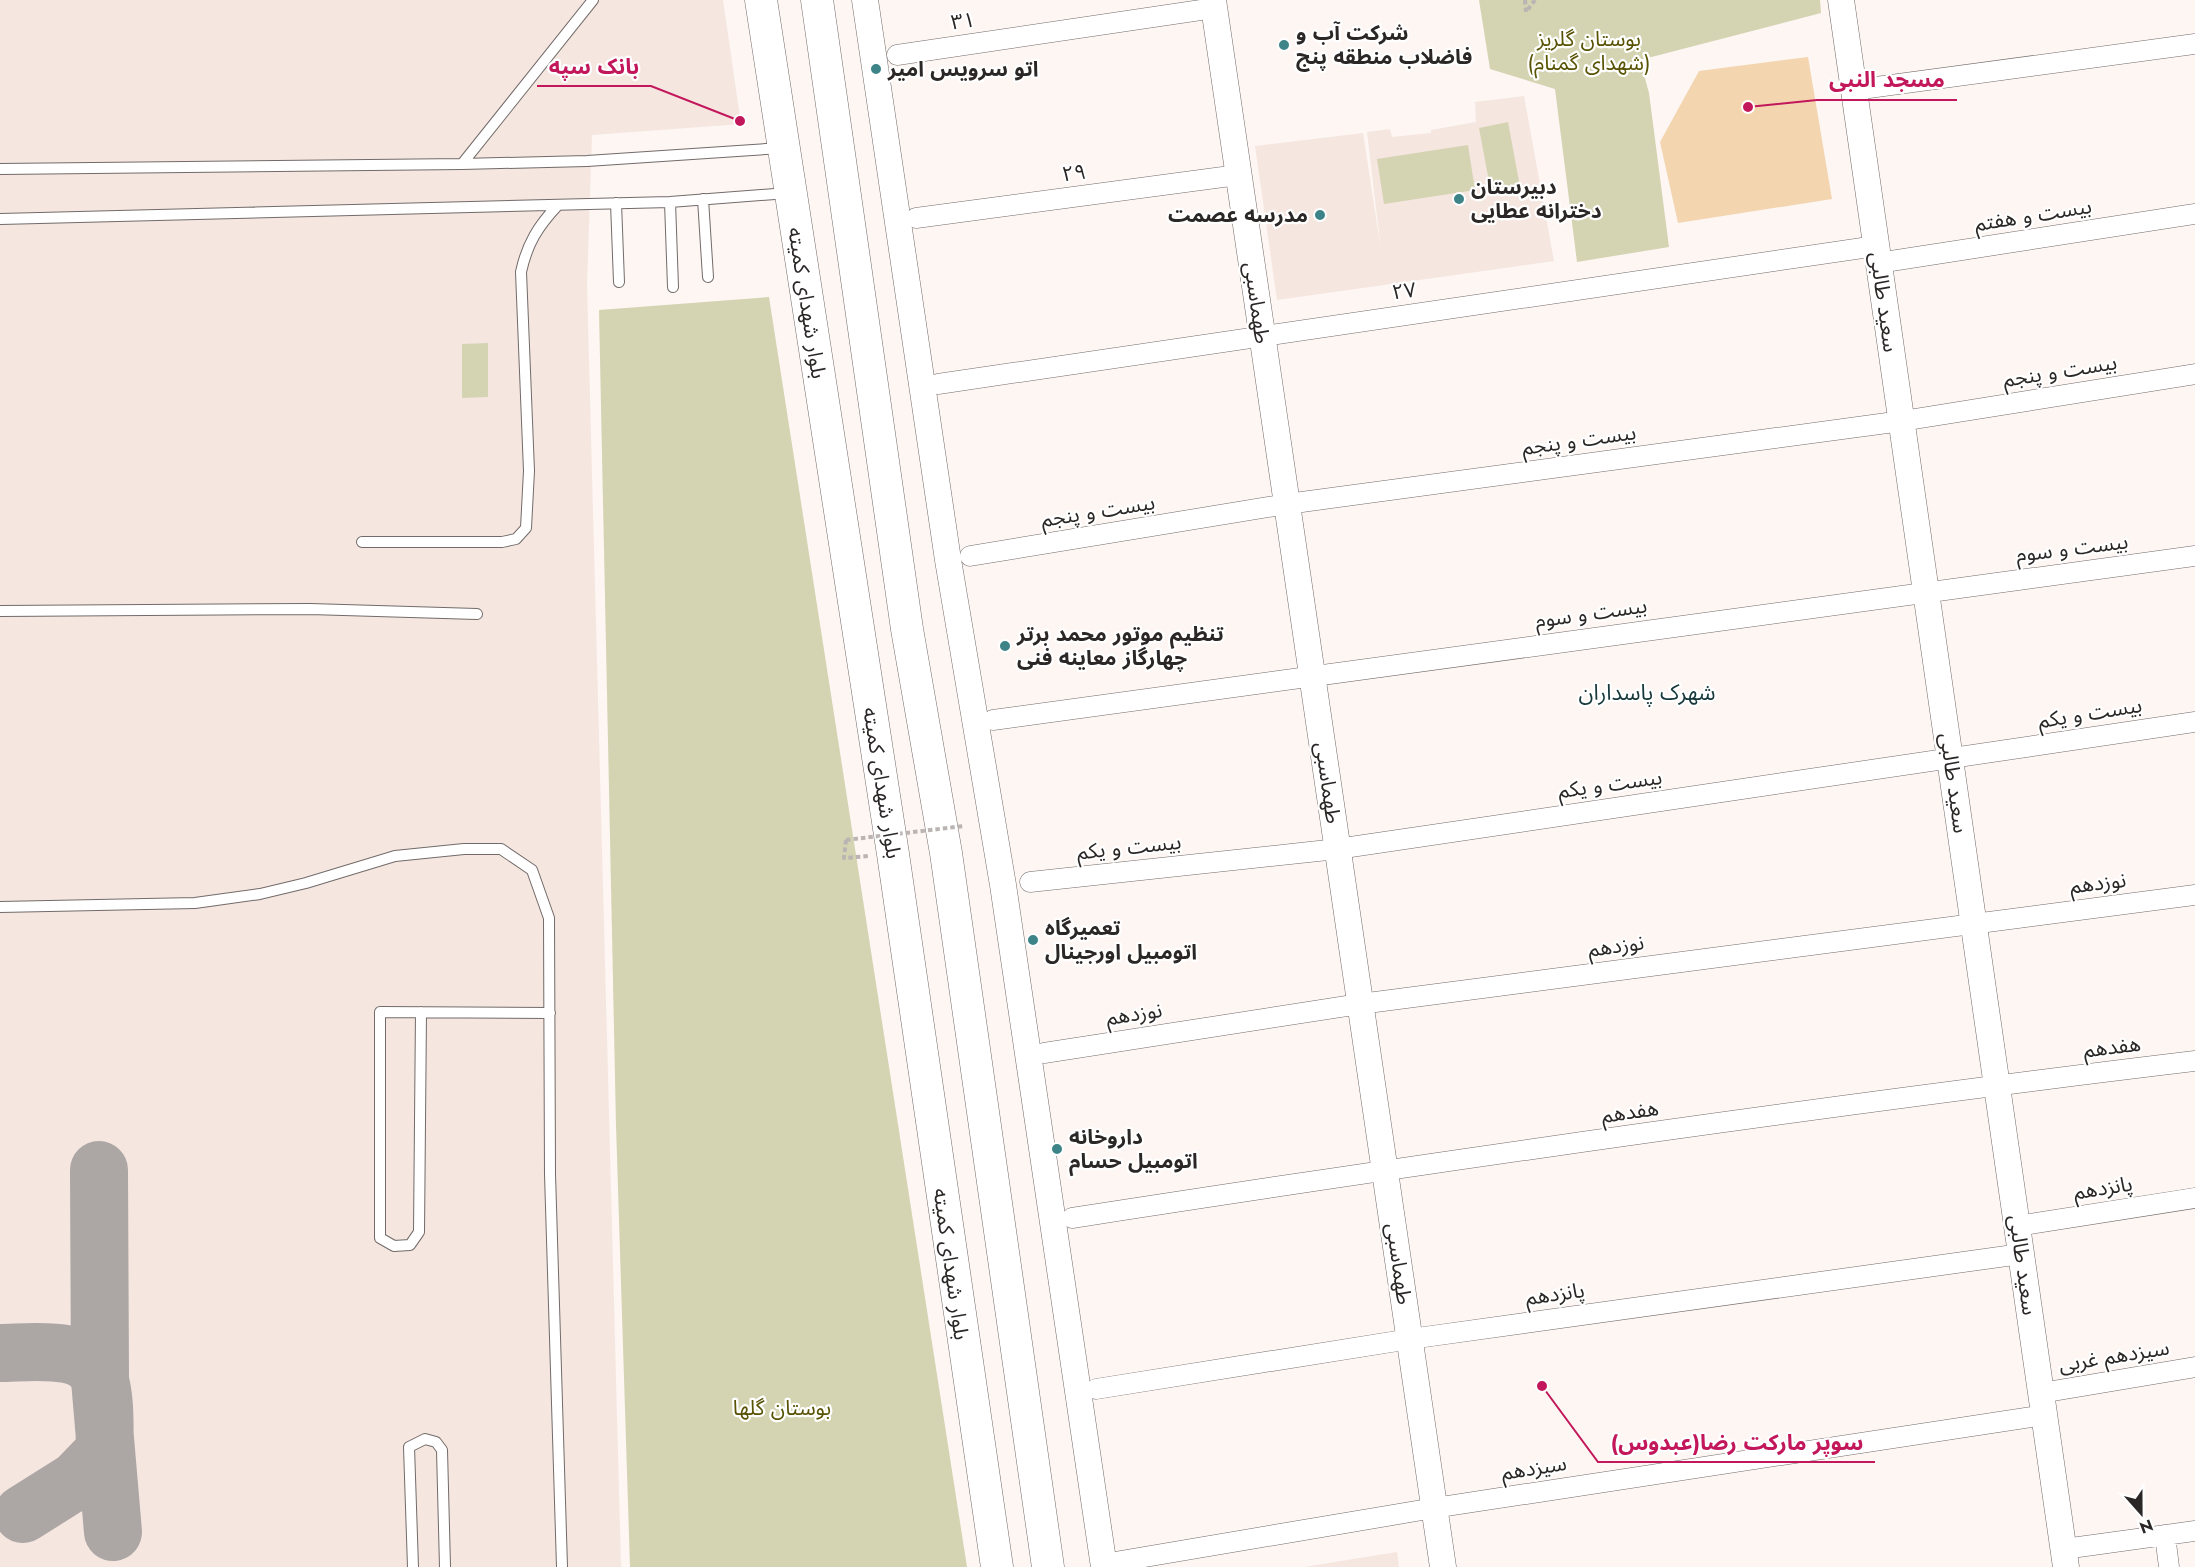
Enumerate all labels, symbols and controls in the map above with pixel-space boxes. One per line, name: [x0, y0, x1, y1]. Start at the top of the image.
street label: ۳۱: [949, 4, 977, 38]
place label: شرکت آب و فاضلاب منطقه پنج: [1296, 18, 1472, 72]
park label: بوستان گلریز (شهدای گمنام): [1528, 24, 1650, 79]
marker: شرکت آب و فاضلاب منطقه پنج: [1277, 38, 1291, 52]
callout: بانک سپه: [537, 46, 651, 86]
text: بانک سپه: [549, 50, 639, 82]
place label: اتو سرویس امیر: [887, 54, 1039, 84]
callout: مسجد النبی: [1817, 60, 1957, 100]
marker: اتو سرویس امیر: [869, 62, 883, 76]
text: مسجد النبی: [1829, 63, 1945, 95]
street label: ۲۹: [1060, 156, 1088, 190]
place label: دبیرستان دخترانه عطایی: [1471, 172, 1602, 226]
street label: بیست و هفتم: [1972, 191, 2094, 239]
marker: دبیرستان دخترانه عطایی: [1452, 192, 1466, 206]
place label: مدرسه عصمت: [1168, 200, 1308, 230]
marker: مدرسه عصمت: [1313, 208, 1327, 222]
street label: بلوار شهدای کمیته: [780, 225, 834, 381]
street label: سعید طالبی: [1862, 250, 1906, 354]
street label: طهماسبی: [1236, 260, 1278, 346]
street label: ۲۷: [1390, 274, 1418, 308]
street label: بیست و پنجم: [2001, 347, 2119, 395]
street label: بیست و پنجم: [1520, 417, 1638, 463]
street label: بیست و پنجم: [1039, 487, 1157, 535]
street label: بیست و سوم: [2014, 526, 2130, 571]
street label: بیست و سوم: [1533, 590, 1649, 637]
place label: تنظیم موتور محمد برتر چهارگاز معاینه فنی: [1016, 619, 1224, 673]
marker: تنظیم موتور محمد برتر چهارگاز معاینه فنی: [998, 639, 1012, 653]
district label: شهرک پاسداران: [1578, 676, 1716, 708]
street label: بیست و یکم: [2036, 690, 2144, 736]
street label: بلوار شهدای کمیته: [855, 705, 909, 861]
street label: سعید طالبی: [1932, 731, 1976, 835]
street label: طهماسبی: [1307, 740, 1349, 826]
street label: بیست و یکم: [1556, 762, 1664, 806]
street label: بیست و یکم: [1075, 827, 1183, 867]
street label: نوزدهم: [2068, 865, 2128, 901]
place label: تعمیرگاه اتومبیل اورجینال: [1045, 913, 1197, 967]
street label: نوزدهم: [1586, 927, 1646, 965]
marker: تعمیرگاه اتومبیل اورجینال: [1026, 933, 1040, 947]
street label: نوزدهم: [1104, 995, 1164, 1033]
street label: هفدهم: [2082, 1029, 2142, 1065]
street label: هفدهم: [1599, 1093, 1661, 1131]
place label: داروخانه اتومبیل حسام: [1069, 1122, 1198, 1177]
marker: داروخانه اتومبیل حسام: [1050, 1142, 1064, 1156]
street label: پانزدهم: [2071, 1169, 2135, 1207]
street label: بلوار شهدای کمیته: [925, 1186, 977, 1342]
street label: سعید طالبی: [2001, 1213, 2045, 1317]
street label: طهماسبی: [1378, 1221, 1420, 1307]
street label: پانزدهم: [1523, 1275, 1587, 1313]
street label: سیزدهم غربی: [2057, 1332, 2171, 1380]
park label: بوستان گلها: [733, 1393, 831, 1423]
callout: سوپر مارکت رضا(عبدوس): [1598, 1422, 1875, 1462]
text: سوپر مارکت رضا(عبدوس): [1611, 1426, 1863, 1458]
street label: سیزدهم: [1499, 1448, 1569, 1488]
north arrow: [2111, 1483, 2171, 1543]
text: N: [2136, 1514, 2156, 1540]

